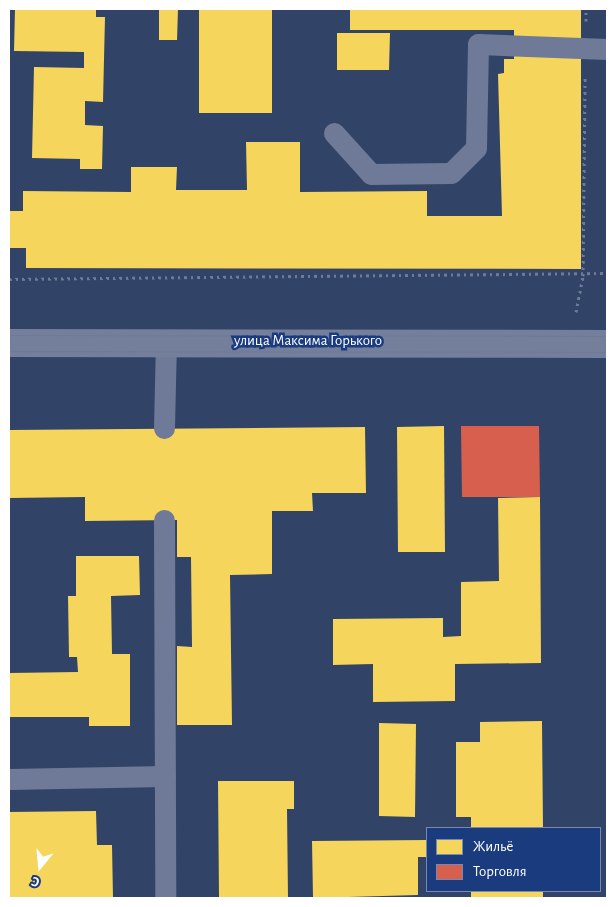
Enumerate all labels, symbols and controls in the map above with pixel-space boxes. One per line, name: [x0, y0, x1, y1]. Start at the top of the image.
street label: улица Максима Горького: [234, 332, 382, 350]
legend: [426, 827, 601, 892]
text: Жильё: [473, 839, 513, 854]
north arrow: [15, 842, 65, 892]
text: Торговля: [473, 864, 527, 879]
text: С: [30, 874, 41, 889]

